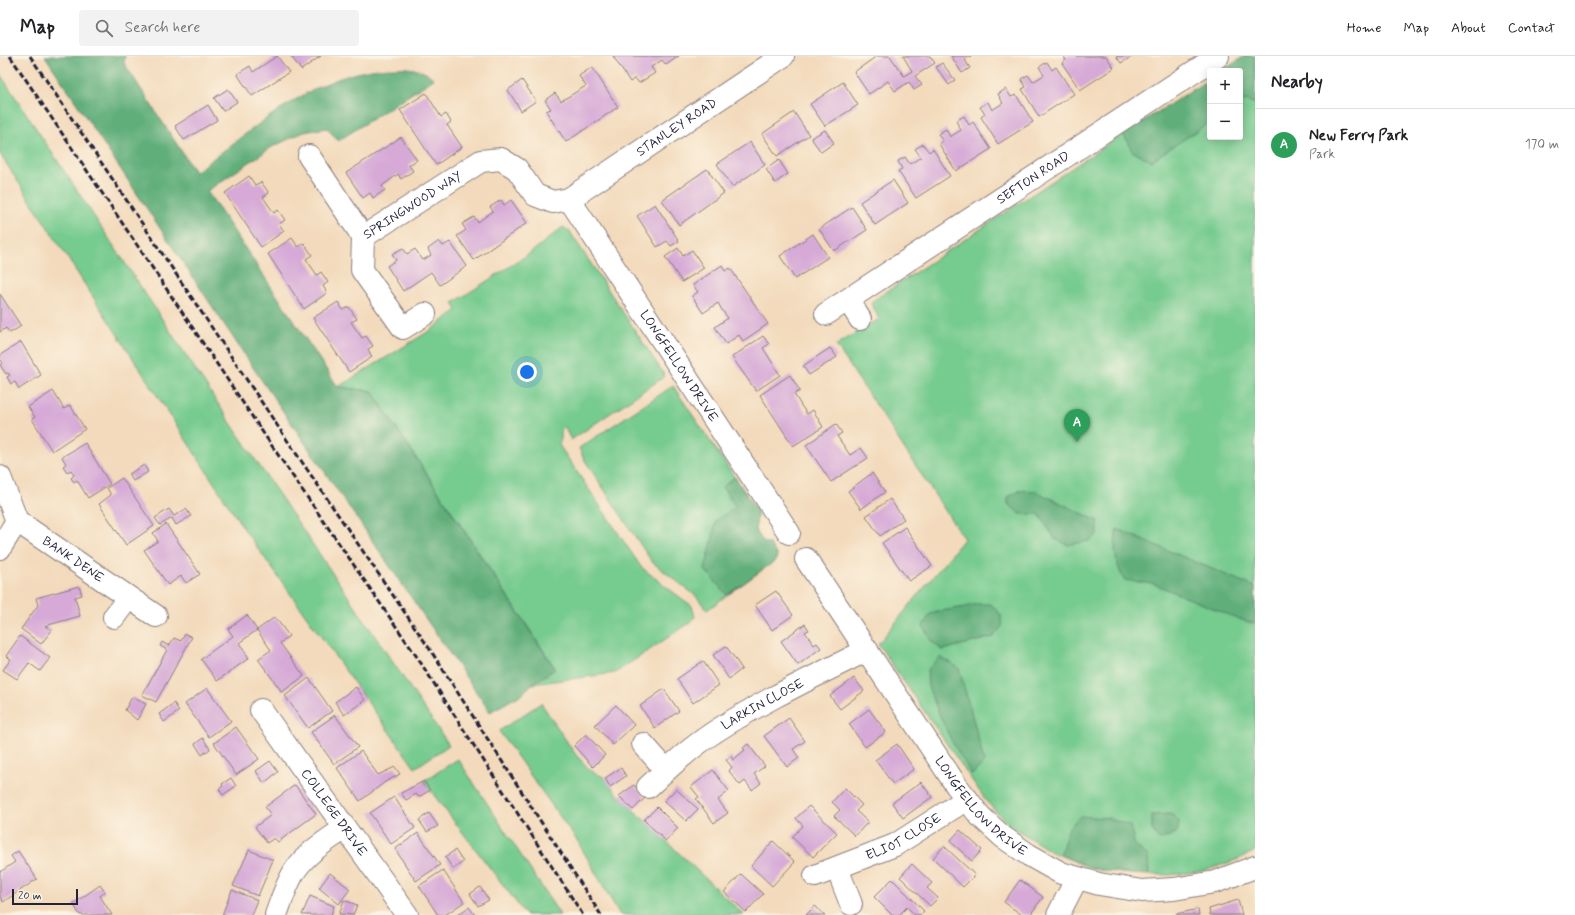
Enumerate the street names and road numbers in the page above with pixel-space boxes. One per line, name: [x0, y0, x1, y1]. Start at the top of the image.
street label: STANLEY ROAD: [633, 94, 720, 160]
street label: SEFTON ROAD: [993, 147, 1073, 208]
street label: SPRINGWOOD WAY: [360, 167, 465, 243]
street label: LONGFELLOW DRIVE: [636, 307, 722, 425]
street label: BANK DENE: [39, 532, 107, 586]
street label: LARKIN CLOSE: [718, 675, 807, 734]
street label: LONGFELLOW DRIVE: [931, 753, 1031, 860]
street label: COLLEGE DRIVE: [297, 766, 371, 860]
street label: ELIOT CLOSE: [863, 809, 944, 864]

